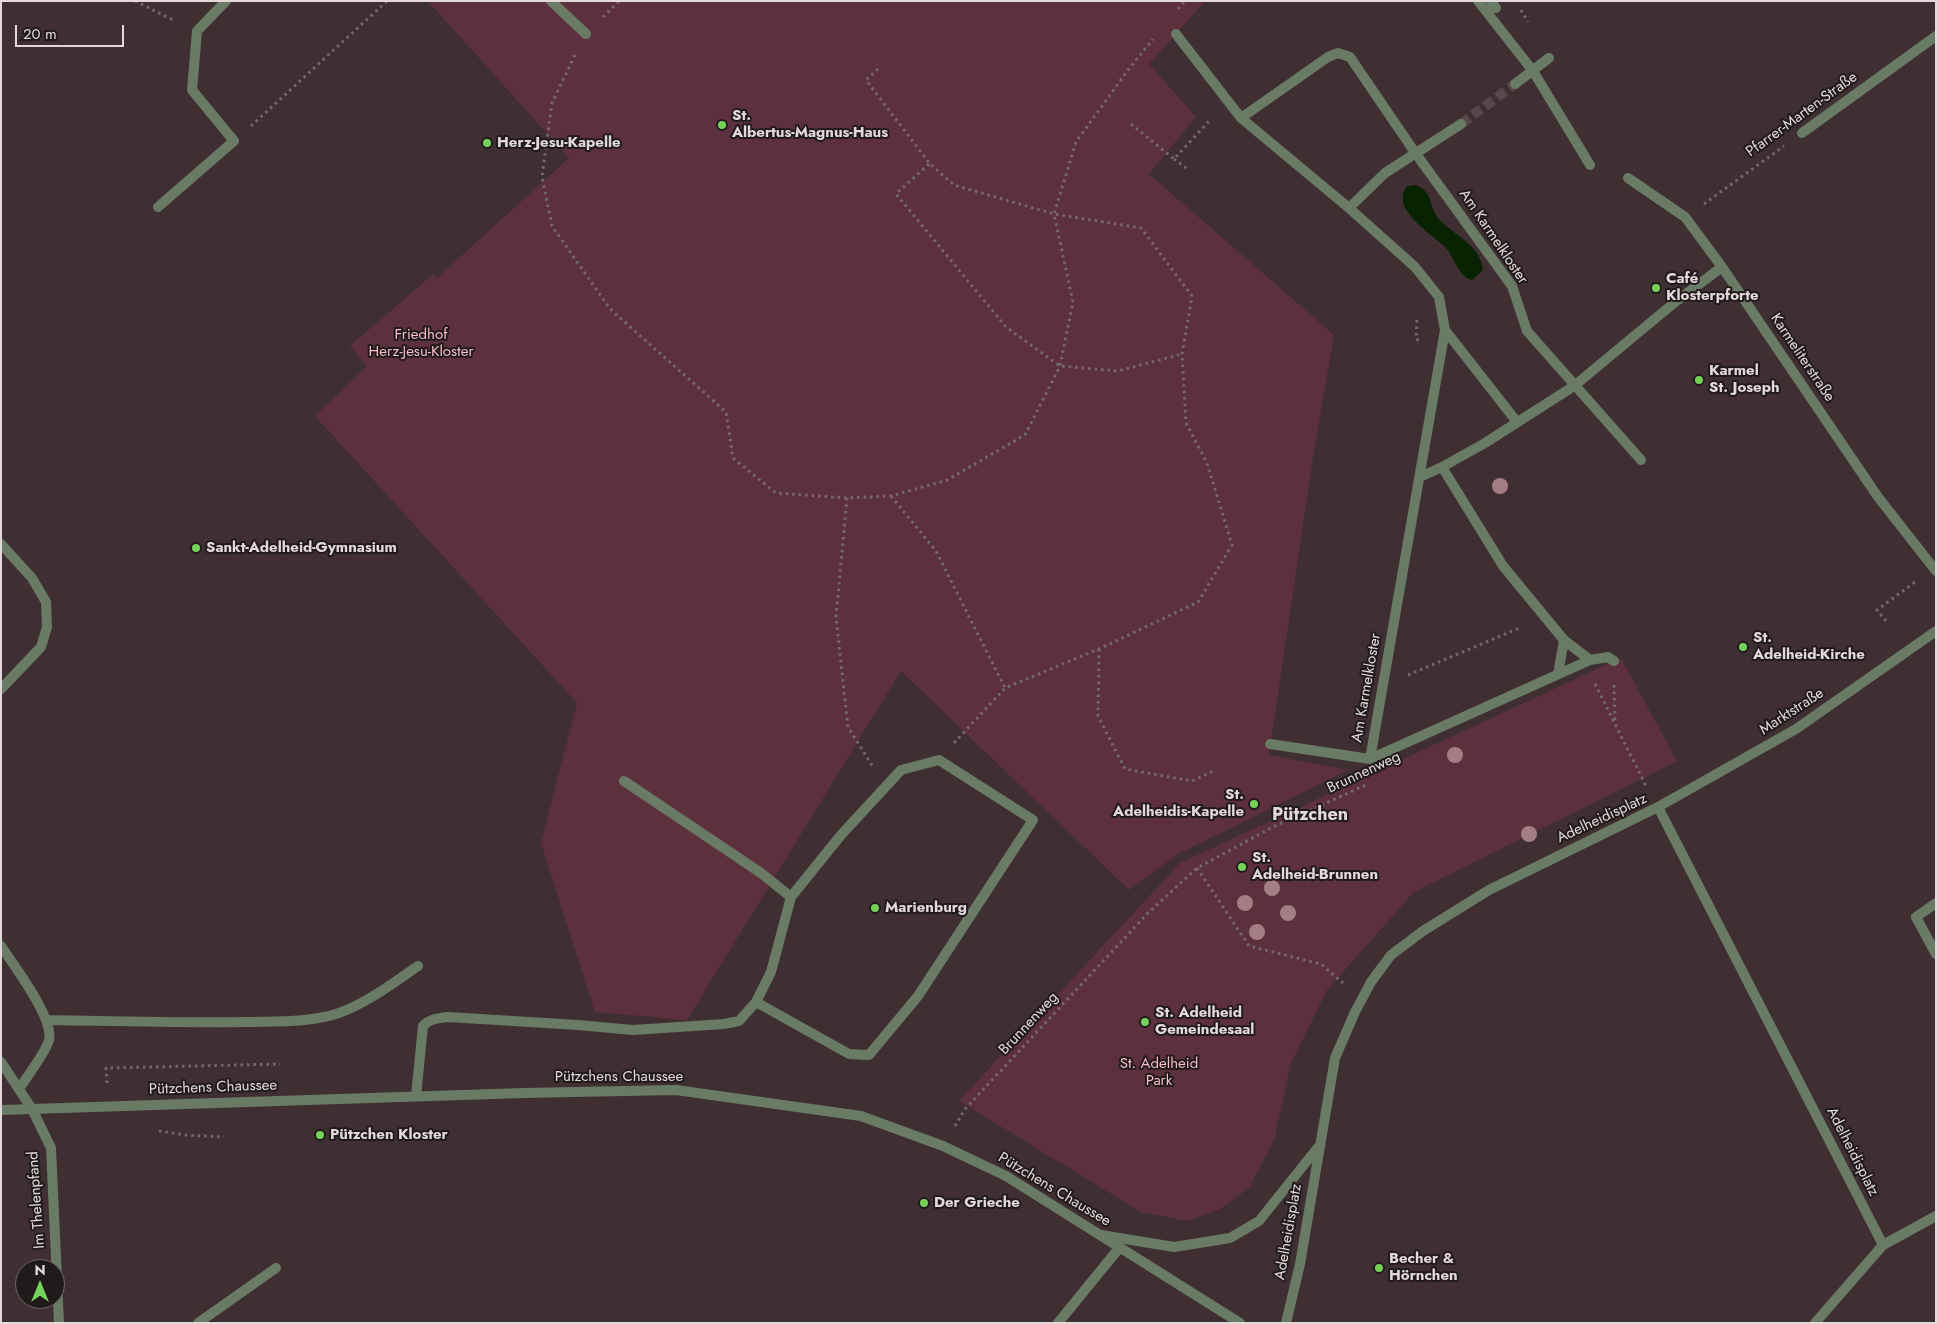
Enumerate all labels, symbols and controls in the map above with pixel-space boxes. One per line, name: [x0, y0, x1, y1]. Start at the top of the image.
scale bar: [18, 15, 126, 47]
text: 20 m: [23, 23, 57, 45]
street label: Pfarrer-Marten-Straße: [1743, 69, 1861, 161]
place label: St. Albertus-Magnus-Haus: [732, 107, 888, 142]
marker: St. Albertus-Magnus-Haus: [716, 119, 728, 131]
place label: Herz-Jesu-Kapelle: [497, 134, 621, 152]
marker: Herz-Jesu-Kapelle: [481, 137, 493, 149]
street label: Am Karmelkloster: [1455, 186, 1531, 288]
place label: Café Klosterpforte: [1666, 270, 1759, 305]
marker: Café Klosterpforte: [1650, 282, 1662, 294]
street label: Karmeliterstraße: [1766, 311, 1838, 405]
park label: Friedhof Herz-Jesu-Kloster: [368, 326, 474, 361]
place label: Karmel St. Joseph: [1709, 362, 1779, 397]
marker: Karmel St. Joseph: [1693, 374, 1705, 386]
place label: Sankt-Adelheid-Gymnasium: [206, 539, 397, 557]
marker: Sankt-Adelheid-Gymnasium: [190, 542, 202, 554]
place label: St. Adelheid-Kirche: [1753, 629, 1865, 664]
street label: Am Karmelkloster: [1349, 632, 1385, 744]
marker: St. Adelheid-Kirche: [1737, 641, 1749, 653]
street label: Marktstraße: [1757, 685, 1827, 739]
street label: Brunnenweg: [1324, 748, 1404, 798]
place label: St. Adelheidis-Kapelle: [1113, 786, 1244, 821]
street label: Adelheidisplatz: [1554, 790, 1650, 848]
marker: St. Adelheidis-Kapelle: [1248, 798, 1260, 810]
district label: Pützchen: [1272, 805, 1348, 827]
place label: St. Adelheid-Brunnen: [1252, 849, 1378, 884]
marker: St. Adelheid-Brunnen: [1236, 861, 1248, 873]
place label: Marienburg: [885, 899, 967, 917]
marker: Marienburg: [869, 902, 881, 914]
street label: Brunnenweg: [996, 989, 1062, 1059]
place label: St. Adelheid Gemeindesaal: [1155, 1004, 1254, 1039]
marker: St. Adelheid Gemeindesaal: [1139, 1016, 1151, 1028]
park label: St. Adelheid Park: [1120, 1055, 1198, 1090]
street label: Pützchens Chaussee: [555, 1068, 683, 1086]
street label: Pützchens Chaussee: [149, 1077, 277, 1099]
street label: Adelheidisplatz: [1822, 1105, 1882, 1199]
place label: Pützchen Kloster: [330, 1126, 448, 1144]
marker: Pützchen Kloster: [314, 1129, 326, 1141]
street label: Pützchens Chaussee: [994, 1149, 1114, 1231]
street label: Im Thelenpfand: [25, 1151, 49, 1249]
street label: Adelheidisplatz: [1272, 1183, 1306, 1281]
place label: Der Grieche: [934, 1194, 1020, 1212]
marker: Der Grieche: [918, 1197, 930, 1209]
place label: Becher & Hörnchen: [1389, 1250, 1458, 1285]
north arrow: [15, 1259, 65, 1309]
text: N: [34, 1260, 46, 1280]
marker: Becher & Hörnchen: [1373, 1262, 1385, 1274]

